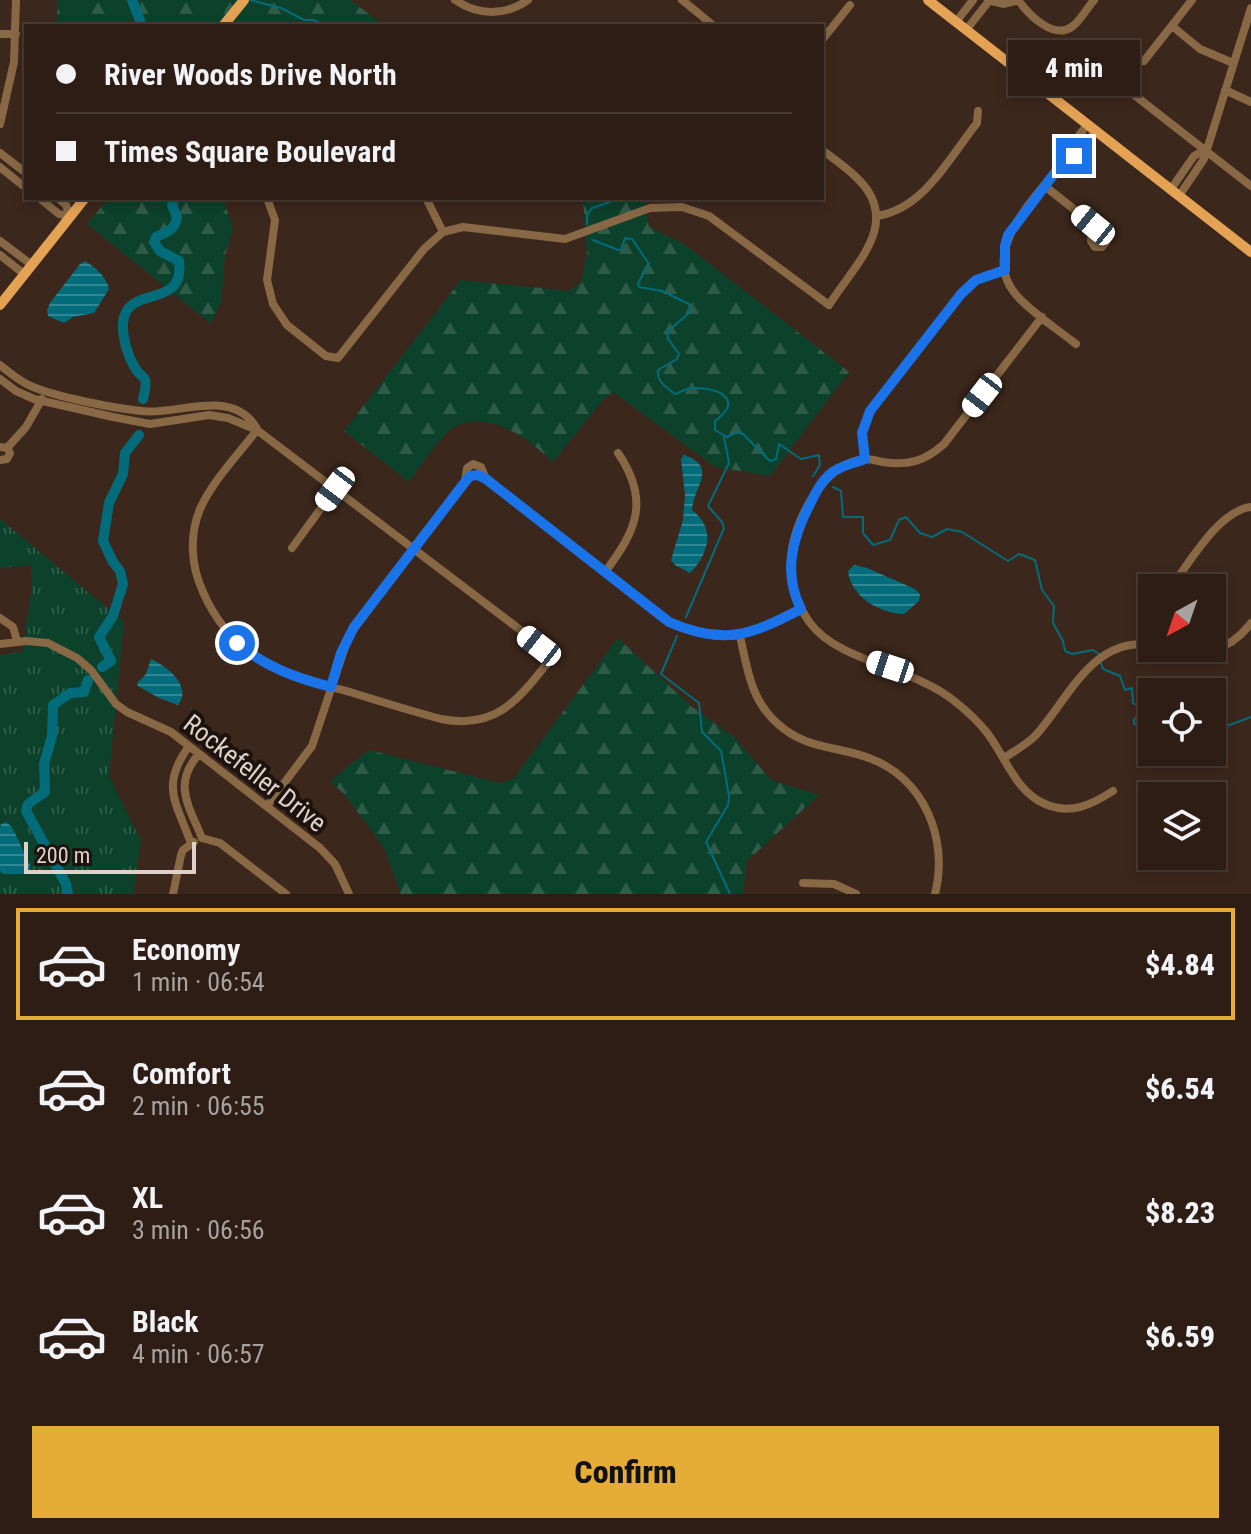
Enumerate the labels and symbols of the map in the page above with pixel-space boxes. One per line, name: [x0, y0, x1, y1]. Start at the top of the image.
callout: 4 min: [1008, 40, 1140, 96]
route end: [1056, 138, 1092, 174]
car: [1067, 201, 1119, 249]
car: [958, 369, 1006, 421]
car: [311, 463, 359, 515]
north arrow: [1138, 574, 1226, 662]
car: [513, 622, 565, 670]
route start: [219, 625, 255, 661]
car: [863, 648, 917, 686]
street label: Rockefeller Drive: [178, 708, 332, 838]
scale bar: [24, 838, 196, 874]

